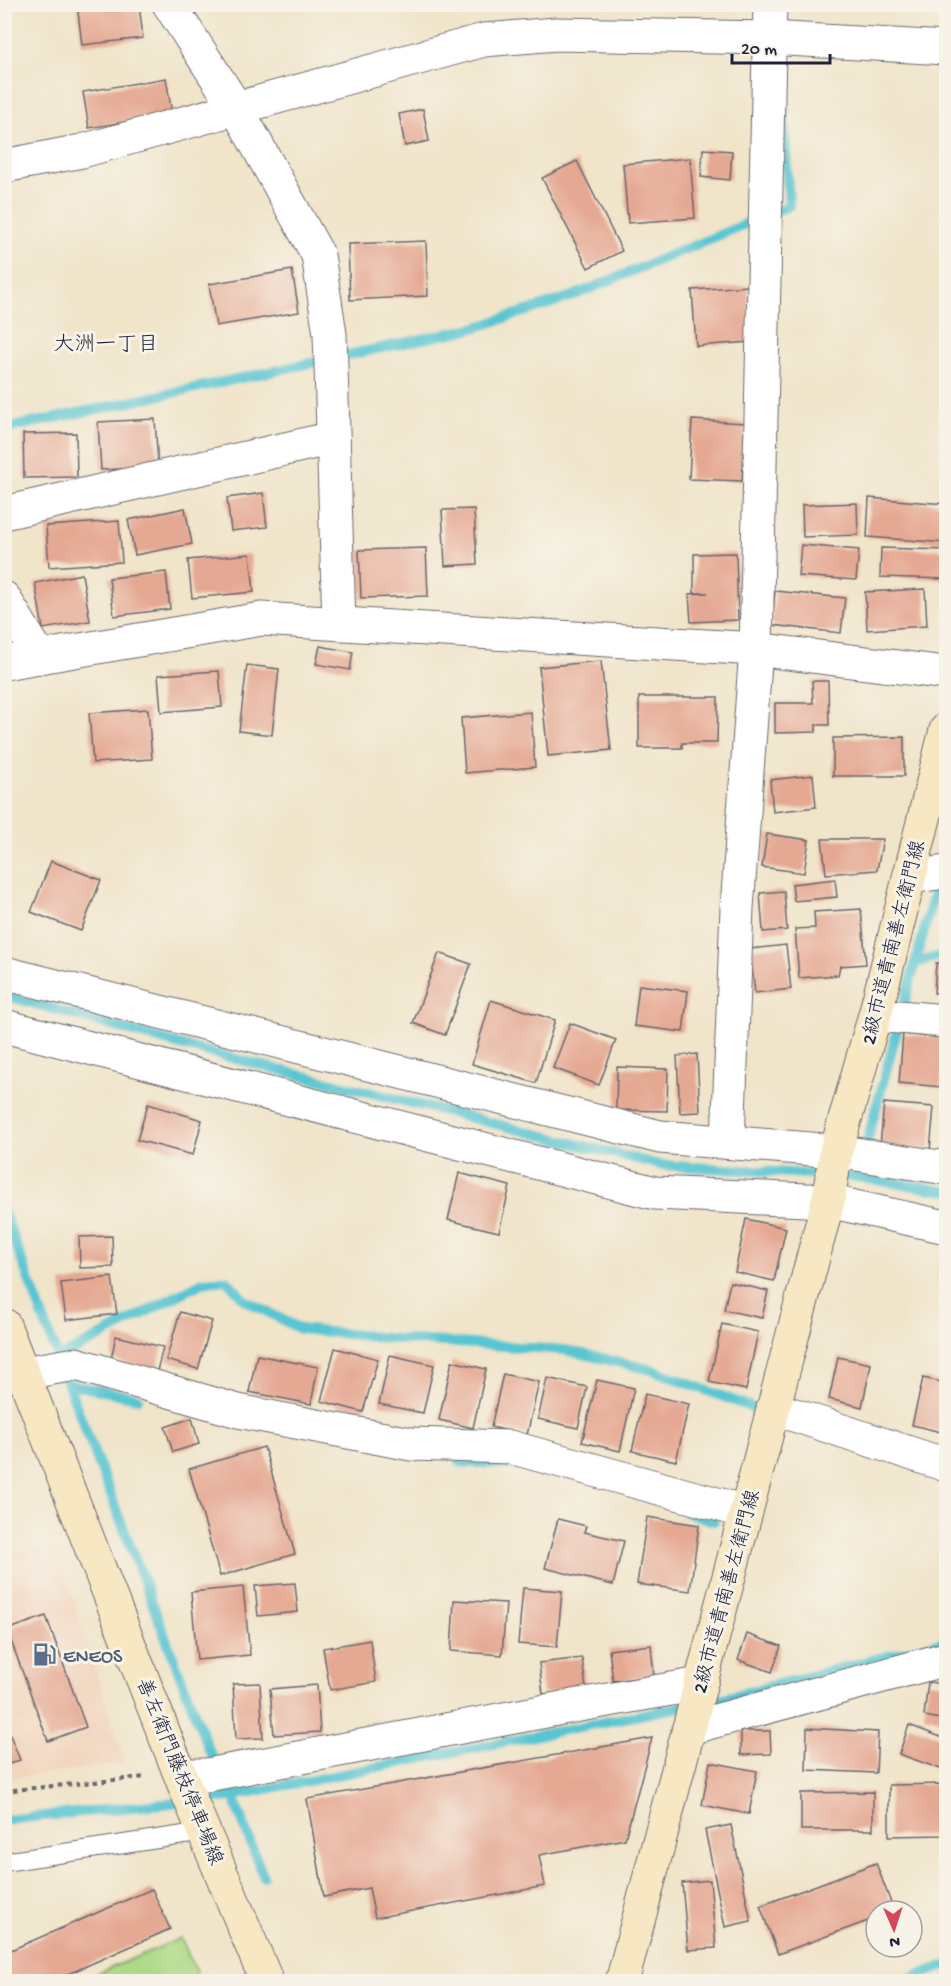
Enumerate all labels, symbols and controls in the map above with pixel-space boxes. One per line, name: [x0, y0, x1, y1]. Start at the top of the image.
scale bar: [732, 27, 830, 65]
text: 20 m: [741, 40, 777, 61]
district label: 大洲一丁目: [54, 333, 159, 359]
street label: 2級市道青南善左衛門線: [857, 838, 932, 1047]
street label: 2級市道青南善左衛門線: [688, 1487, 767, 1696]
fuel station icon: ENEOS: [32, 1642, 58, 1668]
place label: ENEOS: [63, 1647, 123, 1670]
street label: 善左衛門藤枝停車場線: [130, 1675, 228, 1869]
north arrow: [864, 1899, 924, 1959]
text: N: [888, 1931, 900, 1950]

